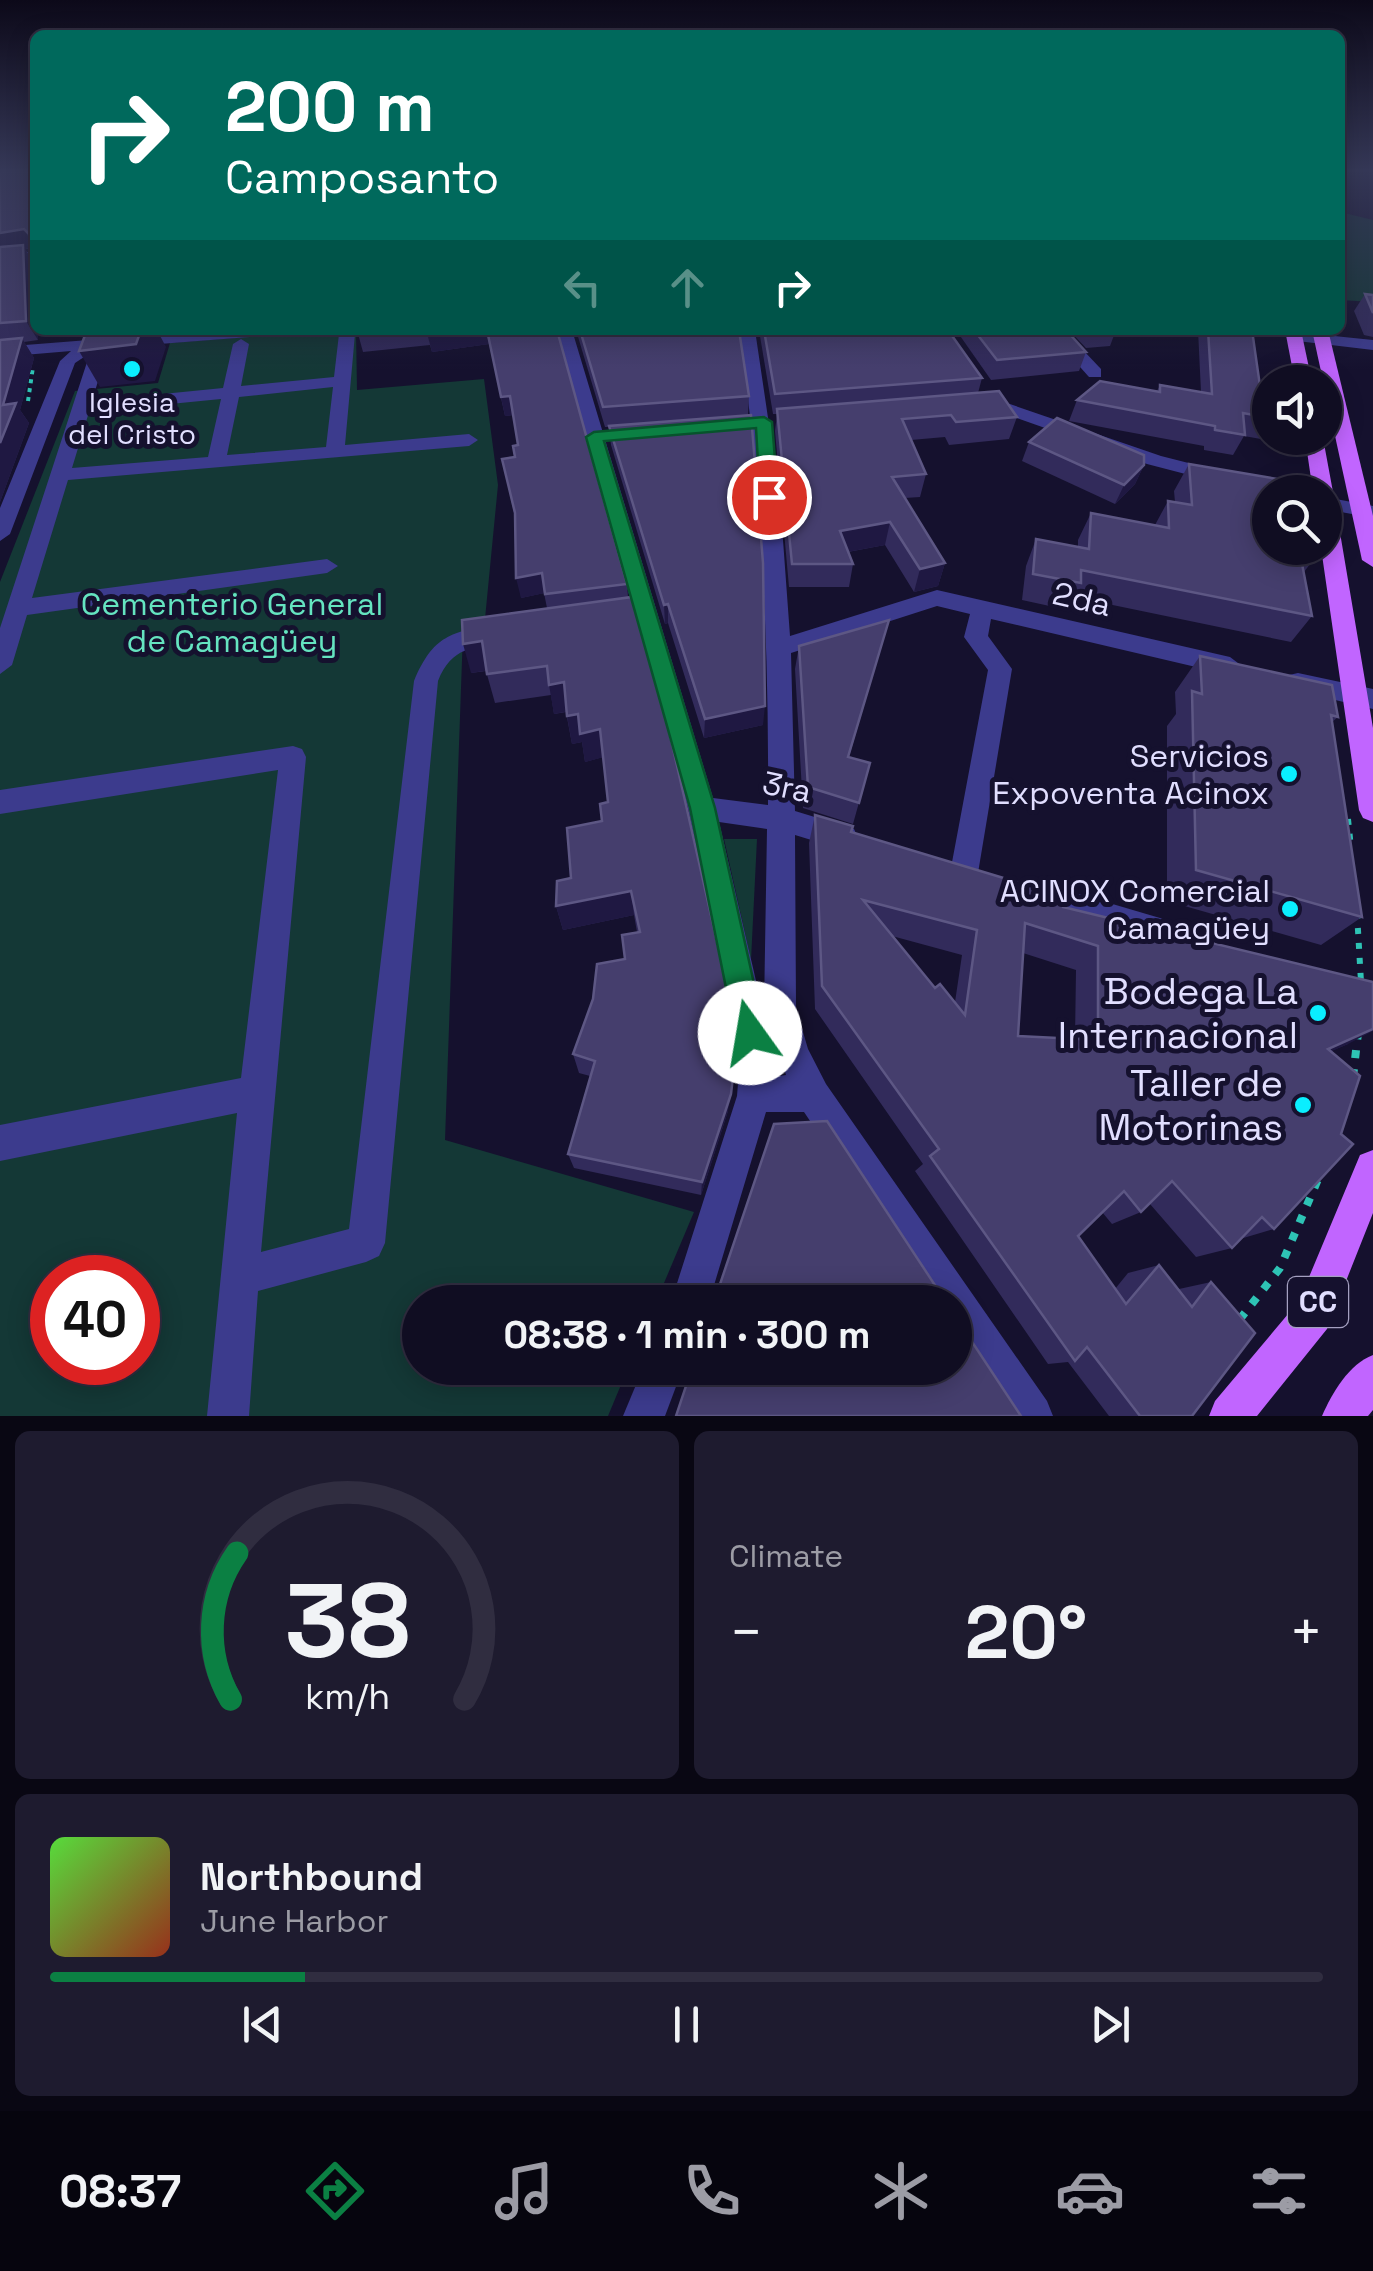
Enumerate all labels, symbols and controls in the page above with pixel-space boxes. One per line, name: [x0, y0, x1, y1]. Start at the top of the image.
text: 200 m: [225, 62, 435, 151]
icon: right: [60, 70, 190, 200]
text: Camposanto: [225, 149, 499, 206]
icon: left: [555, 260, 610, 315]
icon: ahead: [660, 260, 715, 315]
icon: right: [765, 260, 820, 315]
marker: Iglesia del Cristo: [121, 358, 143, 380]
map controls: [1252, 365, 1342, 565]
button: sound: [1252, 365, 1342, 455]
place label: Iglesia del Cristo: [68, 384, 196, 452]
pin: [727, 455, 812, 540]
icon: arrive: [742, 470, 797, 525]
button: search: [1252, 475, 1342, 565]
street label: 2da: [1049, 573, 1115, 625]
park label: Cementerio General de Camagüey: [81, 584, 383, 661]
place label: Servicios Expoventa Acinox: [992, 736, 1269, 813]
street label: 3ra: [759, 762, 815, 812]
marker: Servicios Expoventa Acinox: [1278, 763, 1300, 785]
place label: ACINOX Comercial Camagüey: [1000, 871, 1270, 948]
marker: ACINOX Comercial Camagüey: [1279, 898, 1301, 920]
place label: Bodega La Internacional: [1058, 967, 1298, 1059]
position arrow: [698, 981, 802, 1085]
marker: Bodega La Internacional: [1307, 1002, 1329, 1024]
place label: Taller de Motorinas: [1098, 1059, 1283, 1151]
marker: Taller de Motorinas: [1292, 1094, 1314, 1116]
speed limit sign: 40: [30, 1255, 160, 1385]
road number: CC: [1288, 1277, 1348, 1327]
text: 08:38 · 1 min · 300 m: [503, 1311, 871, 1359]
text: Climate: [729, 1536, 843, 1576]
text: 38: [284, 1555, 410, 1687]
text: 20°: [965, 1584, 1087, 1680]
text: −: [729, 1597, 763, 1667]
text: +: [1289, 1597, 1323, 1667]
text: km/h: [304, 1674, 390, 1719]
text: Northbound: [200, 1853, 423, 1901]
text: June Harbor: [200, 1901, 388, 1941]
icon: previous: [235, 1997, 290, 2052]
icon: pause: [659, 1997, 714, 2052]
icon: next: [1083, 1997, 1138, 2052]
icon: directions: [300, 2156, 370, 2226]
icon: music: [489, 2156, 559, 2226]
icon: phone: [677, 2156, 747, 2226]
icon: climate: [866, 2156, 936, 2226]
icon: car: [1055, 2156, 1125, 2226]
icon: filters: [1244, 2156, 1314, 2226]
text: 08:37: [59, 2163, 181, 2220]

